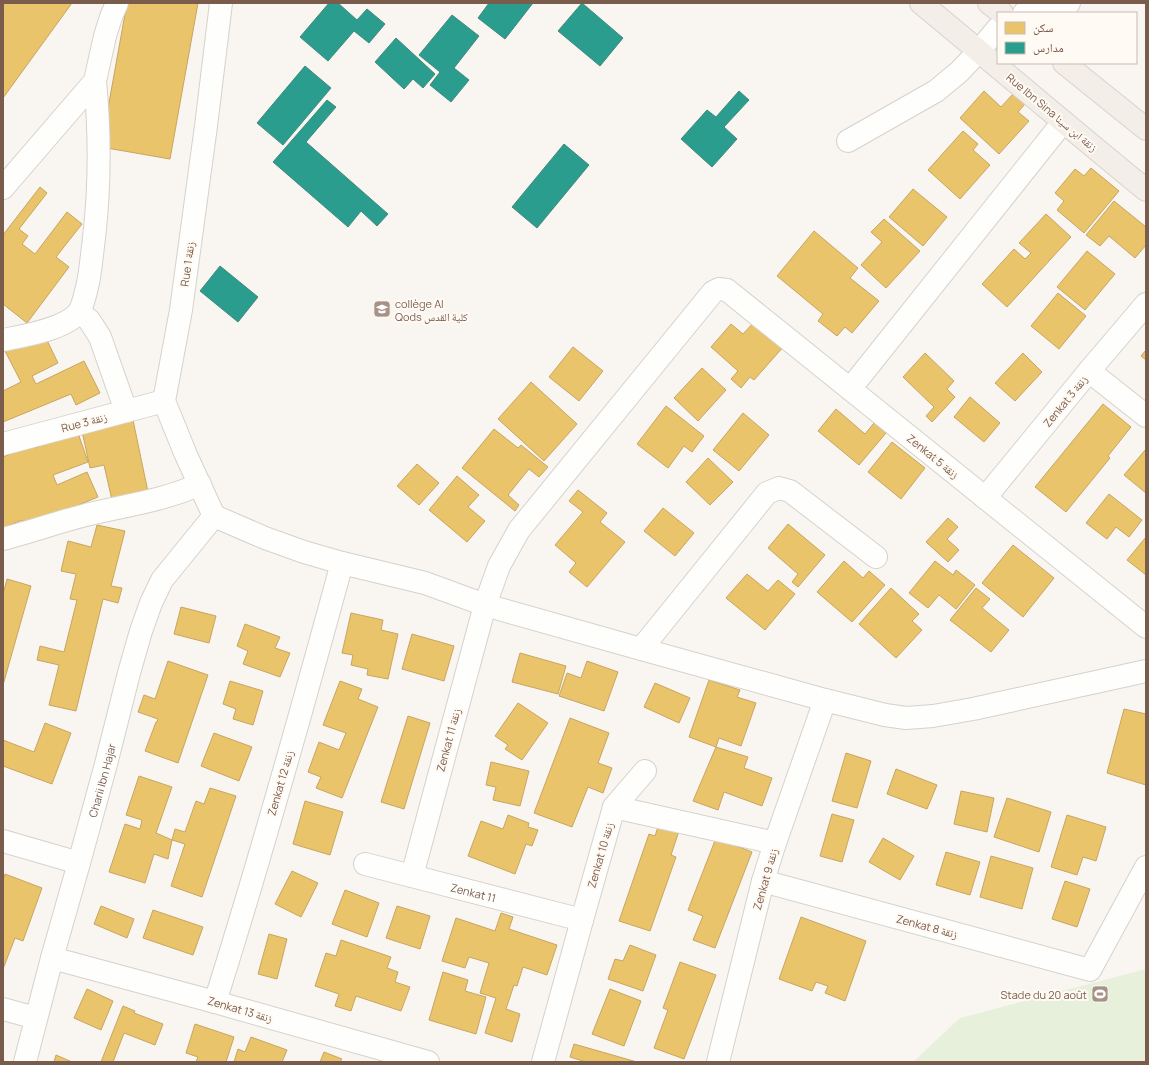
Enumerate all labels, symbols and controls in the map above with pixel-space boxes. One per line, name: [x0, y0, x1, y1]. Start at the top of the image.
legend: [997, 12, 1137, 64]
text: سكن: [1033, 19, 1054, 36]
text: مدارس: [1033, 39, 1064, 56]
street label: Rue Ibn Sina زنقة ابن سينا: [1003, 70, 1101, 154]
street label: Rue 1 زنقة: [176, 241, 198, 287]
place label: collège Al Qods كلية القدس: [395, 296, 468, 324]
school or university icon: collège Al Qods كلية القدس: [372, 299, 392, 319]
street label: Zenkat 3 زنقة: [1040, 372, 1090, 430]
street label: Rue 3 زنقة: [59, 409, 109, 435]
street label: Zenkat 5 زنقة: [904, 430, 962, 482]
street label: Zenkat 11 زنقة: [432, 707, 464, 773]
street label: Charii Ibn Hajar: [84, 741, 118, 819]
street label: Zenkat 12 زنقة: [264, 749, 296, 817]
street label: Zenkat 10 زنقة: [583, 821, 617, 889]
street label: Zenkat 9 زنقة: [749, 847, 781, 911]
street label: Zenkat 11: [449, 879, 498, 905]
street label: Zenkat 8 زنقة: [895, 911, 959, 941]
sports icon: Stade du 20 août: [1090, 984, 1110, 1004]
place label: Stade du 20 août: [1001, 987, 1087, 1002]
street label: Zenkat 13 زنقة: [206, 993, 274, 1025]

